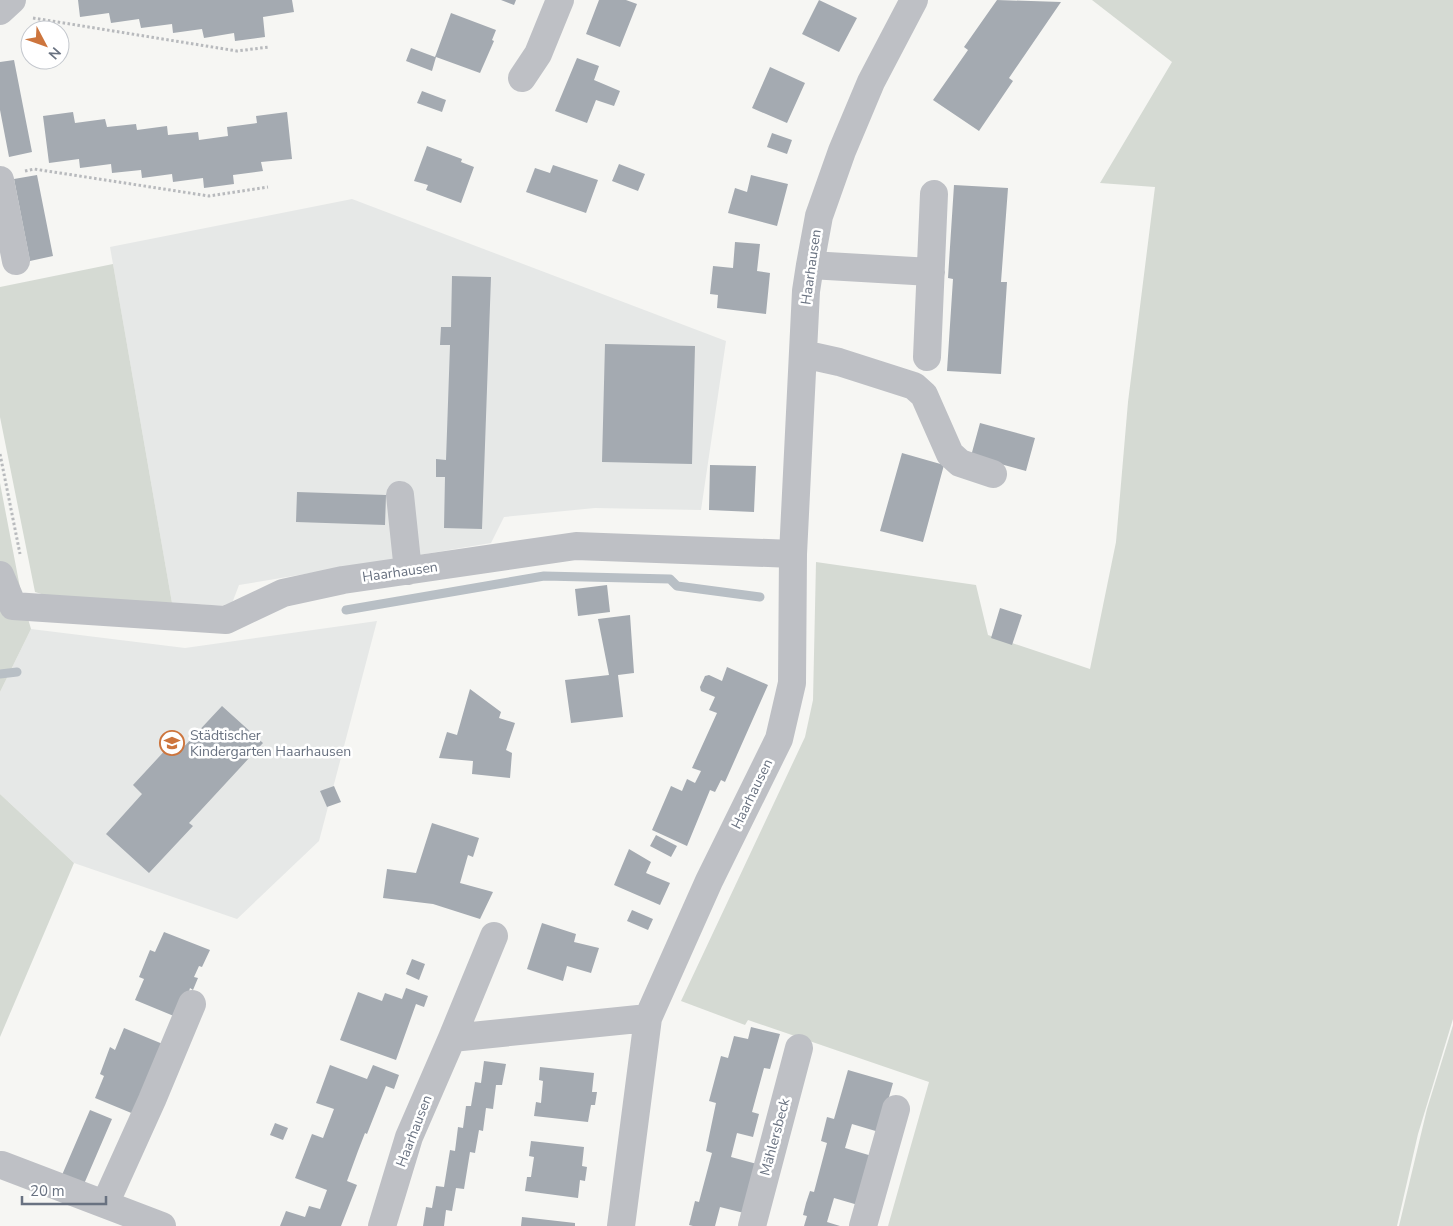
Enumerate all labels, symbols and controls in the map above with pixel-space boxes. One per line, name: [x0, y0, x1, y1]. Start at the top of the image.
north arrow: [20, 20, 70, 70]
text: N: [44, 43, 65, 63]
street label: Haarhausen: [796, 228, 826, 306]
street label: Haarhausen: [361, 557, 439, 587]
place label: Städtischer Kindergarten Haarhausen: [190, 726, 351, 761]
school or university icon: Städtischer Kindergarten Haarhausen: [159, 730, 185, 756]
street label: Haarhausen: [727, 756, 777, 832]
street label: Haarhausen: [392, 1092, 436, 1170]
street label: Mählersbeck: [756, 1095, 795, 1178]
scale bar: [22, 1174, 106, 1206]
text: 20 m: [30, 1181, 65, 1201]

